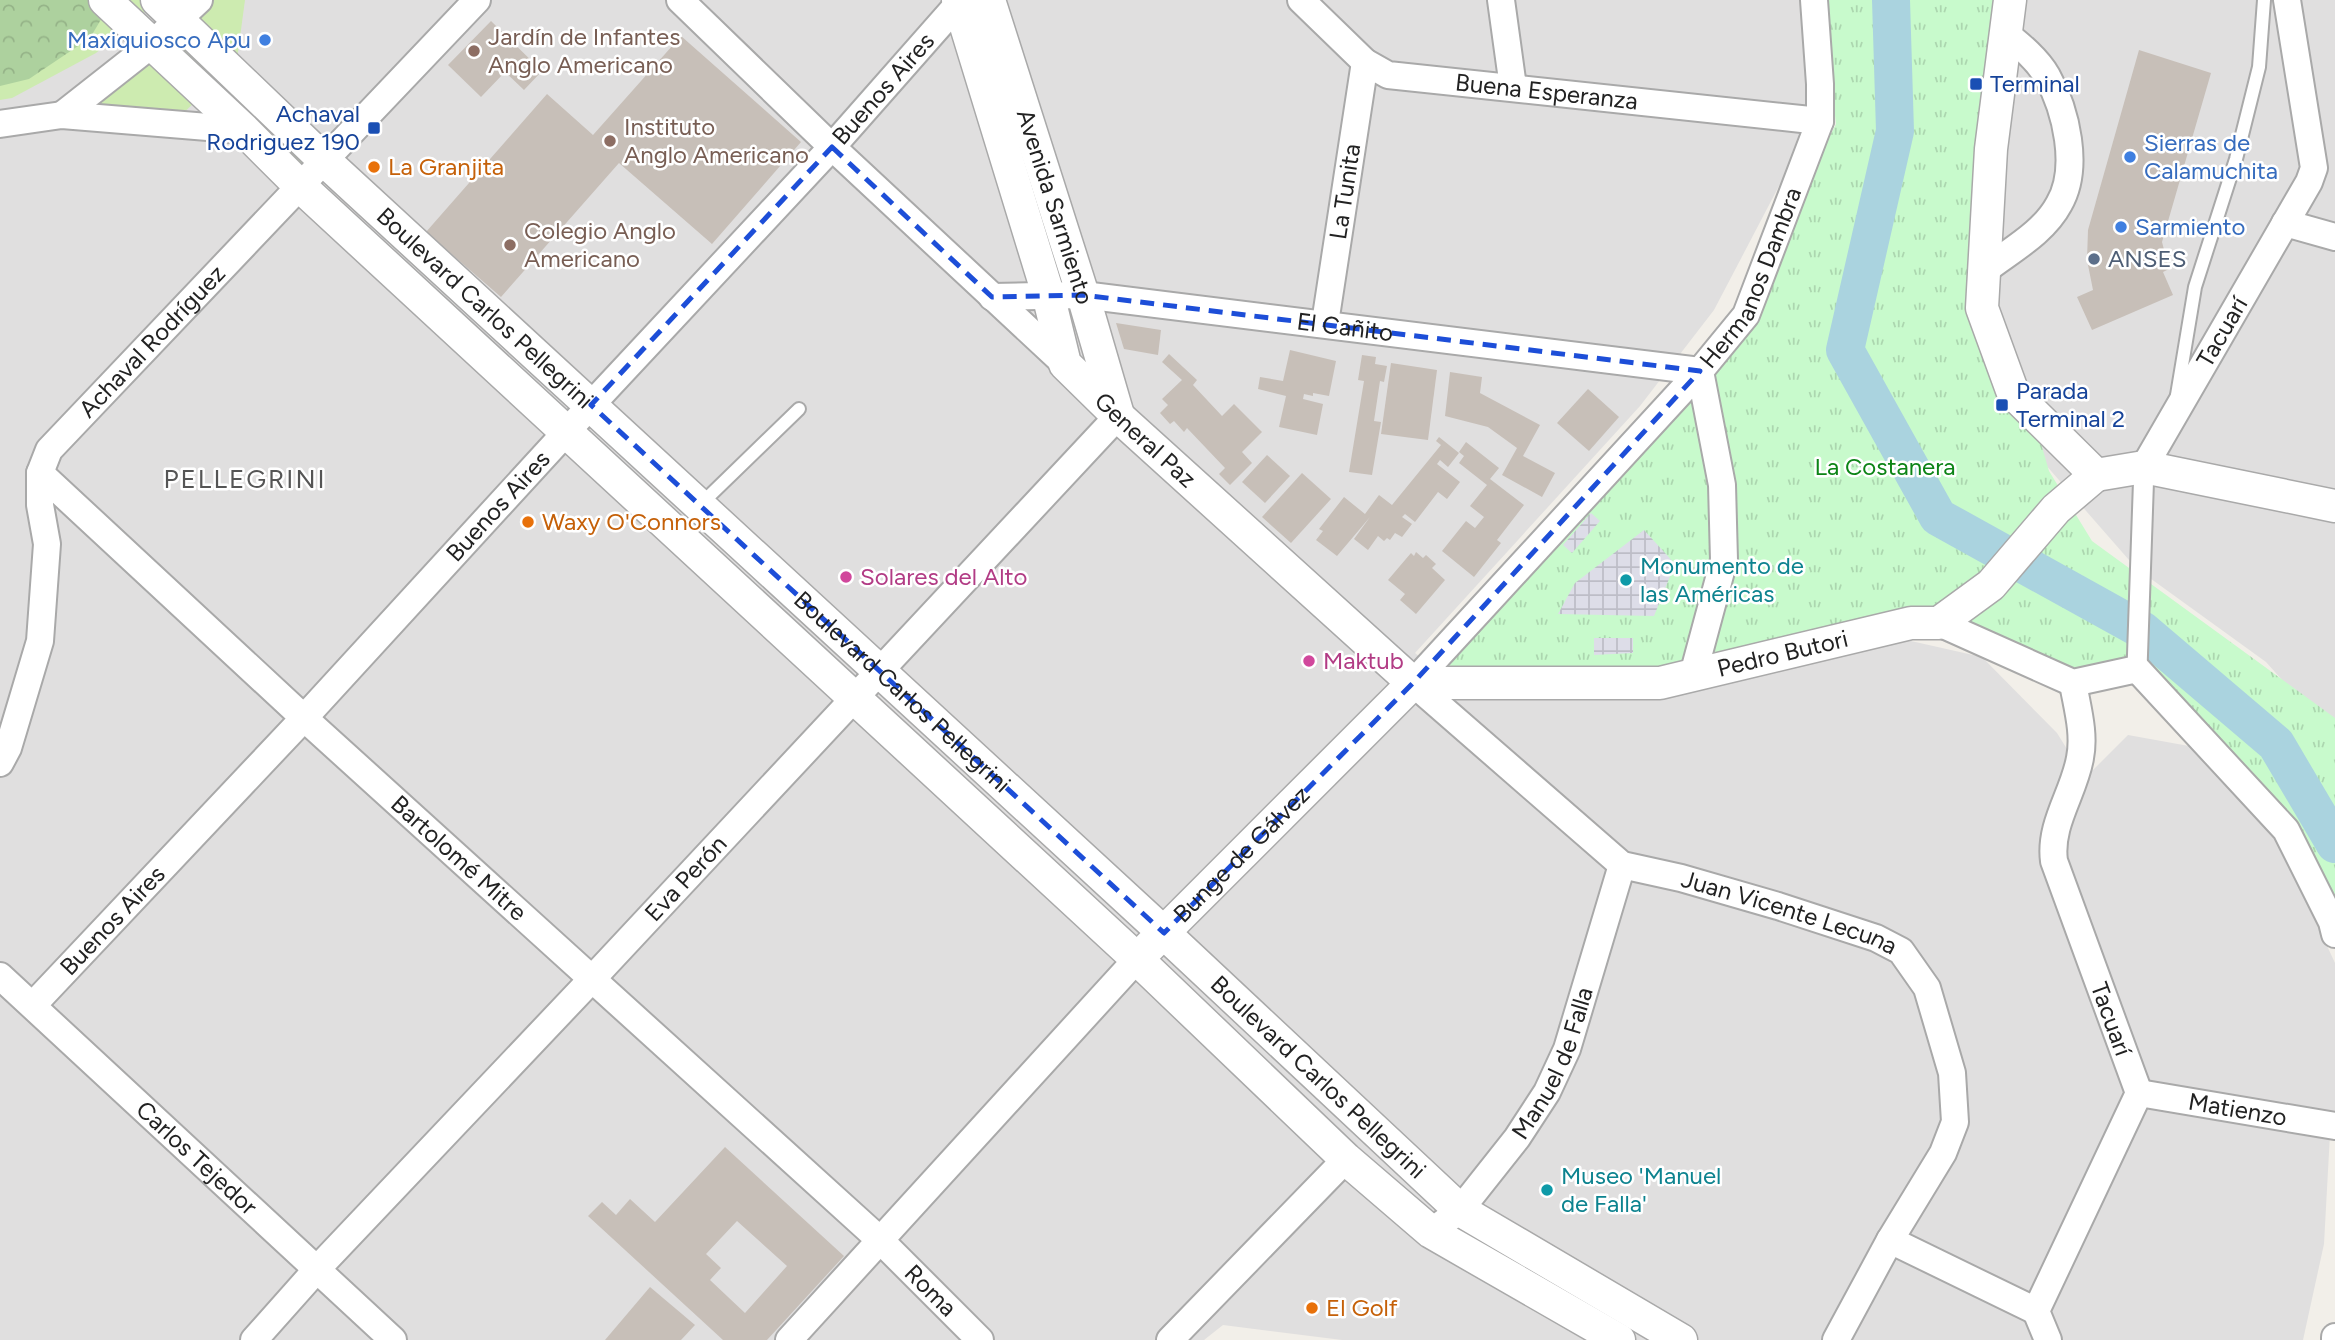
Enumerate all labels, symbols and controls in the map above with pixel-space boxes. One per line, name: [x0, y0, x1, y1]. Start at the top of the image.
place label: Jardín de Infantes Anglo Americano: [488, 22, 680, 79]
place label: Maxiquiosco Apu: [67, 25, 251, 54]
street label: Buenos Aires: [826, 26, 940, 151]
marker: Maxiquiosco Apu: [257, 32, 273, 48]
marker: Jardín de Infantes Anglo Americano: [466, 43, 482, 59]
street label: Buena Esperanza: [1454, 67, 1639, 116]
place label: Terminal: [1990, 69, 2080, 98]
marker: Terminal: [1968, 76, 1984, 92]
place label: Achaval Rodriguez 190: [206, 99, 360, 156]
street label: Avenida Sarmiento: [1011, 105, 1100, 308]
place label: Instituto Anglo Americano: [624, 112, 809, 169]
marker: Achaval Rodriguez 190: [366, 120, 382, 136]
place label: Sierras de Calamuchita: [2144, 128, 2278, 185]
marker: Instituto Anglo Americano: [602, 133, 618, 149]
street label: La Tunita: [1323, 142, 1366, 241]
marker: Sierras de Calamuchita: [2122, 149, 2138, 165]
place label: La Granjita: [388, 152, 504, 181]
marker: La Granjita: [366, 159, 382, 175]
street label: Hermanos Dambra: [1693, 183, 1807, 374]
street label: Boulevard Carlos Pellegrini: [371, 201, 600, 415]
place label: Sarmiento: [2135, 212, 2246, 241]
place label: Colegio Anglo Americano: [524, 216, 676, 273]
marker: Sarmiento: [2113, 219, 2129, 235]
marker: Colegio Anglo Americano: [502, 237, 518, 253]
place label: ANSES: [2108, 244, 2187, 273]
marker: ANSES: [2086, 251, 2102, 267]
street label: Achaval Rodríguez: [73, 259, 231, 423]
street label: Tacuarí: [2190, 290, 2254, 372]
street label: El Cañito: [1295, 306, 1395, 347]
place label: Parada Terminal 2: [2016, 376, 2125, 433]
street label: General Paz: [1089, 386, 1202, 493]
marker: Parada Terminal 2: [1994, 397, 2010, 413]
street label: Buenos Aires: [440, 445, 556, 567]
park label: La Costanera: [1814, 452, 1956, 481]
district label: PELLEGRINI: [163, 463, 327, 495]
place label: Waxy O'Connors: [542, 507, 721, 536]
marker: Waxy O'Connors: [520, 514, 536, 530]
place label: Monumento de las Américas: [1640, 551, 1804, 608]
place label: Solares del Alto: [860, 562, 1027, 591]
marker: Solares del Alto: [838, 569, 854, 585]
marker: Monumento de las Américas: [1618, 572, 1634, 588]
street label: Boulevard Carlos Pellegrini: [788, 585, 1017, 798]
street label: Pedro Butori: [1714, 624, 1851, 683]
place label: Maktub: [1323, 646, 1404, 675]
marker: Maktub: [1301, 653, 1317, 669]
street label: Bunge de Gálvez: [1167, 780, 1315, 928]
street label: Bartolomé Mitre: [385, 789, 533, 927]
street label: Eva Perón: [638, 829, 733, 927]
street label: Buenos Aires: [54, 860, 171, 981]
street label: Juan Vicente Lecuna: [1678, 864, 1902, 961]
street label: Boulevard Carlos Pellegrini: [1205, 969, 1432, 1185]
street label: Tacuarí: [2085, 978, 2139, 1061]
street label: Manuel de Falla: [1505, 984, 1599, 1145]
street label: Matienzo: [2186, 1087, 2289, 1132]
street label: Carlos Tejedor: [130, 1095, 264, 1221]
place label: Museo 'Manuel de Falla': [1561, 1161, 1721, 1218]
marker: Museo 'Manuel de Falla': [1539, 1182, 1555, 1198]
street label: Roma: [899, 1258, 963, 1322]
place label: El Golf: [1326, 1293, 1398, 1322]
marker: El Golf: [1304, 1300, 1320, 1316]

